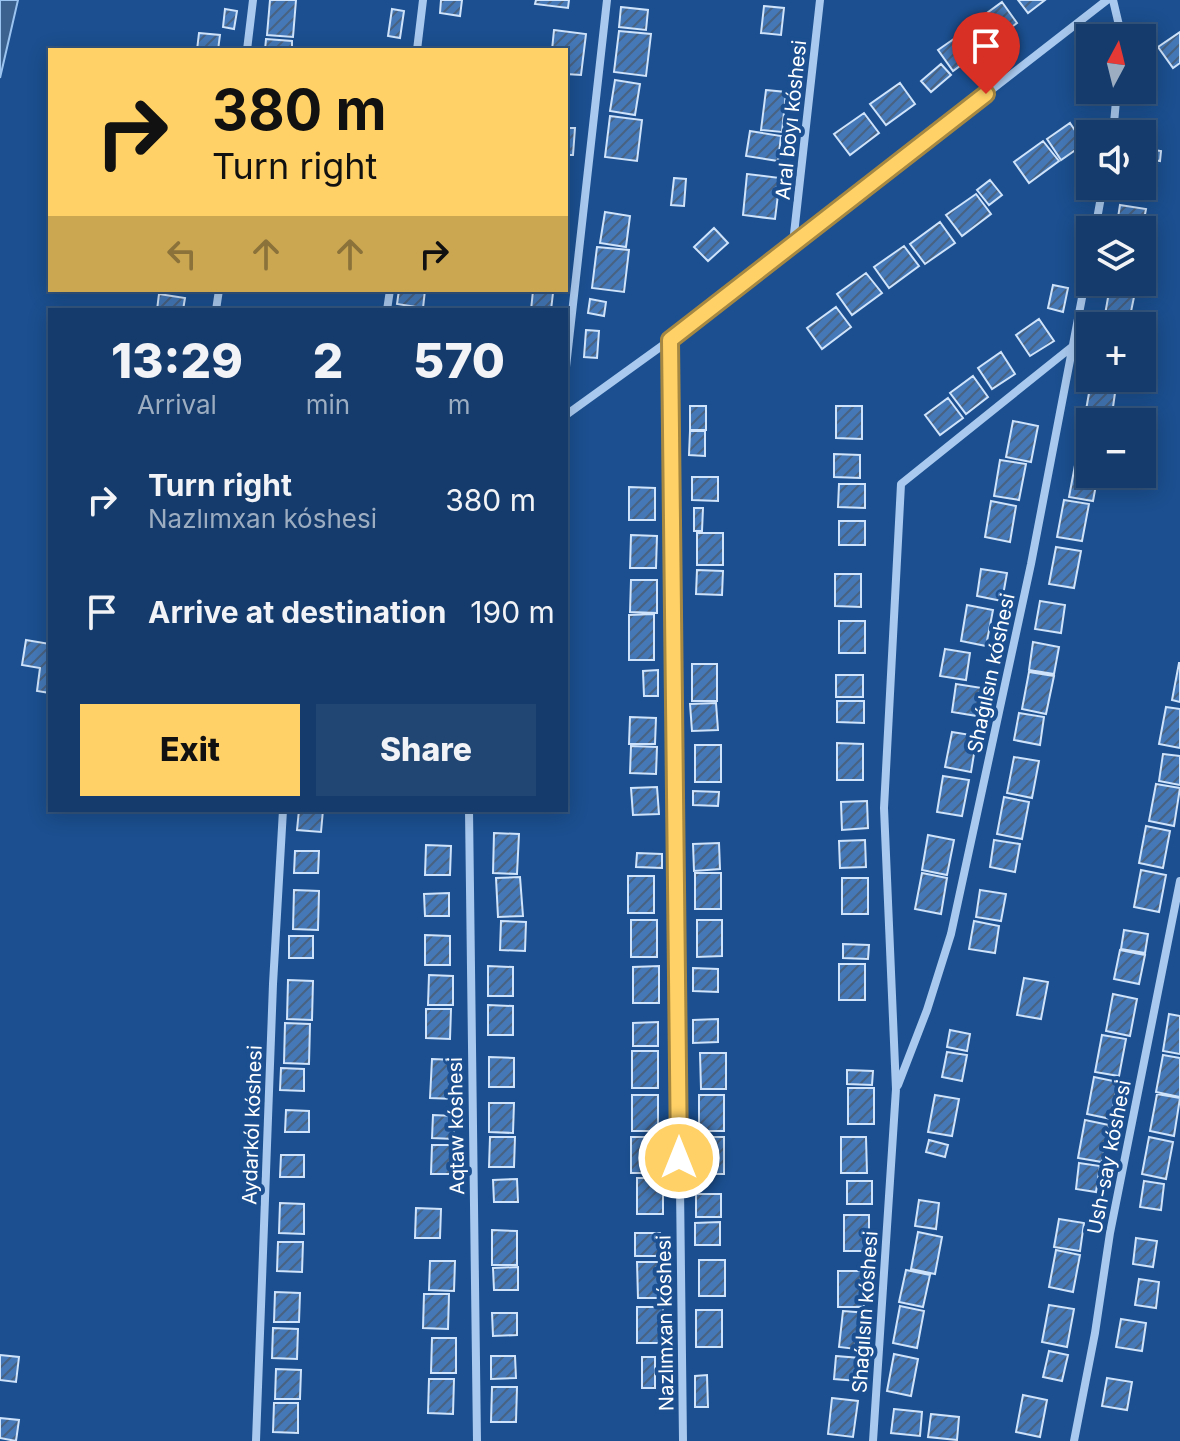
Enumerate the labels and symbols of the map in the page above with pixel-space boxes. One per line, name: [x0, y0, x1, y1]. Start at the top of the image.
pin: [952, 12, 1020, 94]
north arrow: [1076, 24, 1156, 104]
street label: Aral boyı kóshesi: [771, 39, 811, 201]
street label: Shaǵılsın kóshesi: [962, 591, 1020, 755]
street label: Aydarkól kóshesi: [237, 1045, 267, 1205]
street label: Aqtaw kóshesi: [443, 1057, 469, 1195]
street label: Ush-say kóshesi: [1082, 1078, 1136, 1236]
position arrow: [637, 1116, 721, 1200]
street label: Shaǵılsın kóshesi: [847, 1230, 883, 1394]
street label: Nazlımxan kóshesi: [651, 1235, 679, 1411]

